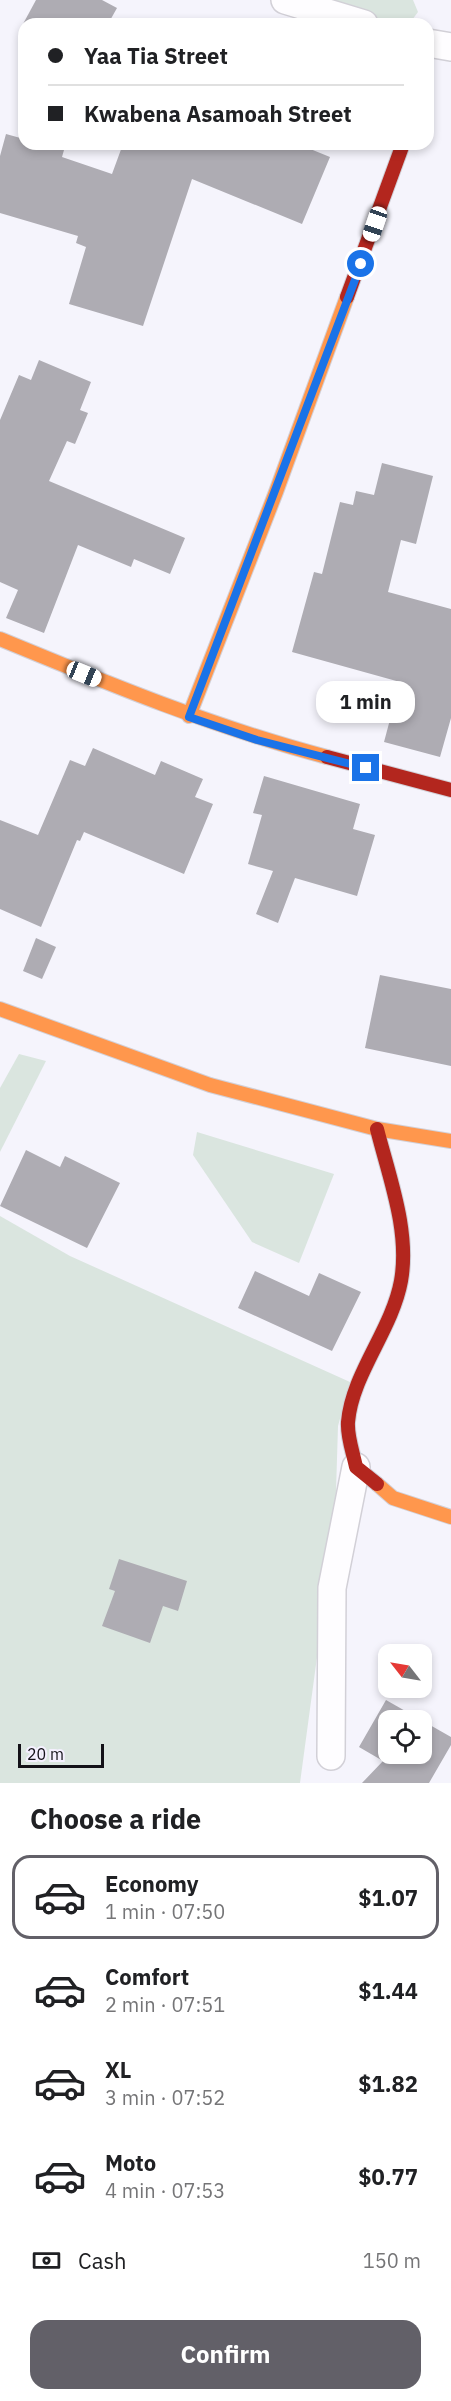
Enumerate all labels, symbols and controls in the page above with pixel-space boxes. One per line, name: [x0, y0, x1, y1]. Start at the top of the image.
text: Yaa Tia Street: [84, 41, 228, 70]
text: Kwabena Asamoah Street: [84, 99, 352, 128]
car: [361, 204, 389, 244]
route start: [347, 250, 374, 277]
car: [64, 659, 104, 689]
callout: 1 min: [316, 681, 416, 723]
text: 1 min: [339, 688, 392, 715]
route end: [352, 754, 379, 781]
north arrow: [378, 1644, 432, 1698]
map controls: [378, 1644, 432, 1764]
button: locate: [378, 1710, 432, 1764]
scale bar: [18, 1741, 104, 1768]
text: 20 m: [27, 1744, 64, 1764]
text: Choose a ride: [30, 1801, 201, 1836]
text: Economy: [105, 1869, 199, 1898]
icon: car: [33, 1870, 87, 1924]
text: $1.07: [358, 1883, 418, 1912]
text: 1 min · 07:50: [105, 1898, 225, 1925]
text: Comfort: [105, 1962, 189, 1991]
icon: car: [33, 1963, 87, 2017]
text: $1.44: [358, 1976, 418, 2005]
text: 2 min · 07:51: [105, 1991, 225, 2018]
text: XL: [105, 2055, 131, 2084]
icon: car: [33, 2056, 87, 2110]
text: $1.82: [358, 2069, 418, 2098]
text: 3 min · 07:52: [105, 2084, 225, 2111]
text: Moto: [105, 2148, 156, 2177]
icon: car: [33, 2149, 87, 2203]
text: $0.77: [358, 2162, 418, 2191]
text: 4 min · 07:53: [105, 2177, 225, 2204]
icon: cash: [30, 2244, 63, 2277]
text: Cash: [78, 2246, 127, 2275]
text: 150 m: [363, 2247, 421, 2274]
button: Confirm: [30, 2320, 421, 2389]

